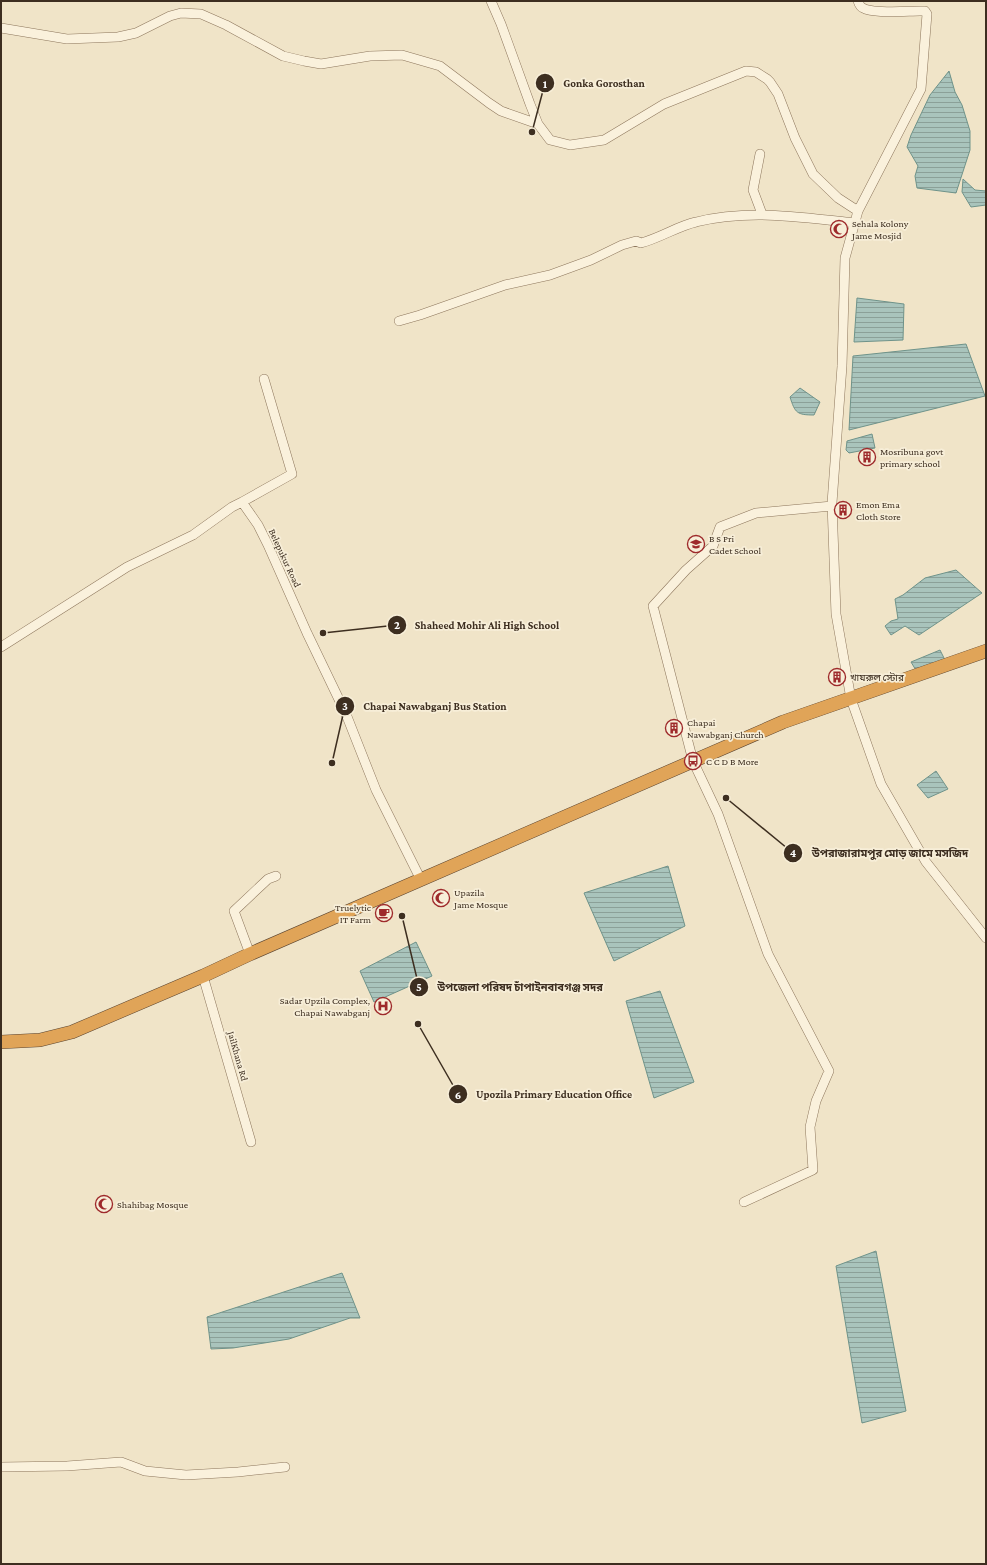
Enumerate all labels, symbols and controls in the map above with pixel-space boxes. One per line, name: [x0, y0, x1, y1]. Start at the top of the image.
callout: Gonka Gorosthan: [535, 72, 653, 95]
text: 1: [543, 77, 548, 91]
text: Gonka Gorosthan: [563, 77, 645, 89]
place label: Sehala Kolony Jame Mosjid: [851, 218, 909, 242]
mosque icon: Sehala Kolony Jame Mosjid: [829, 219, 849, 239]
place label: Mosribuna govt primary school: [880, 446, 944, 469]
building icon: Mosribuna govt primary school: [857, 447, 877, 467]
place label: Emon Ema Cloth Store: [856, 499, 901, 522]
building icon: Emon Ema Cloth Store: [833, 500, 853, 520]
street label: Belepukur Road: [267, 527, 304, 590]
place label: B S Pri Cadet School: [709, 533, 761, 556]
school or university icon: B S Pri Cadet School: [686, 534, 706, 554]
callout: Shaheed Mohir Ali High School: [387, 614, 568, 637]
text: 2: [394, 618, 400, 632]
text: Shaheed Mohir Ali High School: [415, 619, 560, 631]
building icon: খায়রুল স্টোর: [827, 667, 847, 687]
place label: খায়রুল স্টোর: [850, 672, 905, 683]
callout: Chapai Nawabganj Bus Station: [335, 694, 514, 717]
text: 3: [342, 699, 348, 713]
text: Chapai Nawabganj Bus Station: [363, 700, 507, 713]
place label: Chapai Nawabganj Church: [687, 717, 764, 741]
building icon: Chapai Nawabganj Church: [664, 718, 684, 738]
bus stop icon: C C D B More: [683, 751, 703, 771]
place label: C C D B More: [706, 756, 759, 767]
callout: উপরাজারামপুর মোড় জামে মসজিদ: [783, 842, 976, 865]
text: 4: [790, 846, 797, 860]
text: উপরাজারামপুর মোড় জামে মসজিদ: [811, 847, 969, 860]
place label: Upazila Jame Mosque: [453, 887, 509, 910]
mosque icon: Upazila Jame Mosque: [431, 888, 451, 908]
place label: Truelytic IT Farm: [335, 902, 372, 925]
cafe icon: Truelytic IT Farm: [374, 903, 394, 923]
callout: উপজেলা পরিষদ চাঁপাইনবাবগঞ্জ সদর: [409, 975, 611, 998]
text: 5: [416, 980, 422, 994]
text: উপজেলা পরিষদ চাঁপাইনবাবগঞ্জ সদর: [436, 980, 603, 993]
place label: Sadar Upzila Complex, Chapai Nawabganj: [280, 995, 370, 1019]
hospital icon: Sadar Upzila Complex, Chapai Nawabganj: [373, 996, 393, 1016]
street label: JailKhana Rd: [225, 1029, 251, 1083]
callout: Upozila Primary Education Office: [448, 1083, 640, 1106]
text: 6: [455, 1088, 461, 1102]
text: Upozila Primary Education Office: [476, 1088, 632, 1100]
mosque icon: Shahibag Mosque: [94, 1194, 114, 1214]
place label: Shahibag Mosque: [117, 1199, 189, 1210]

